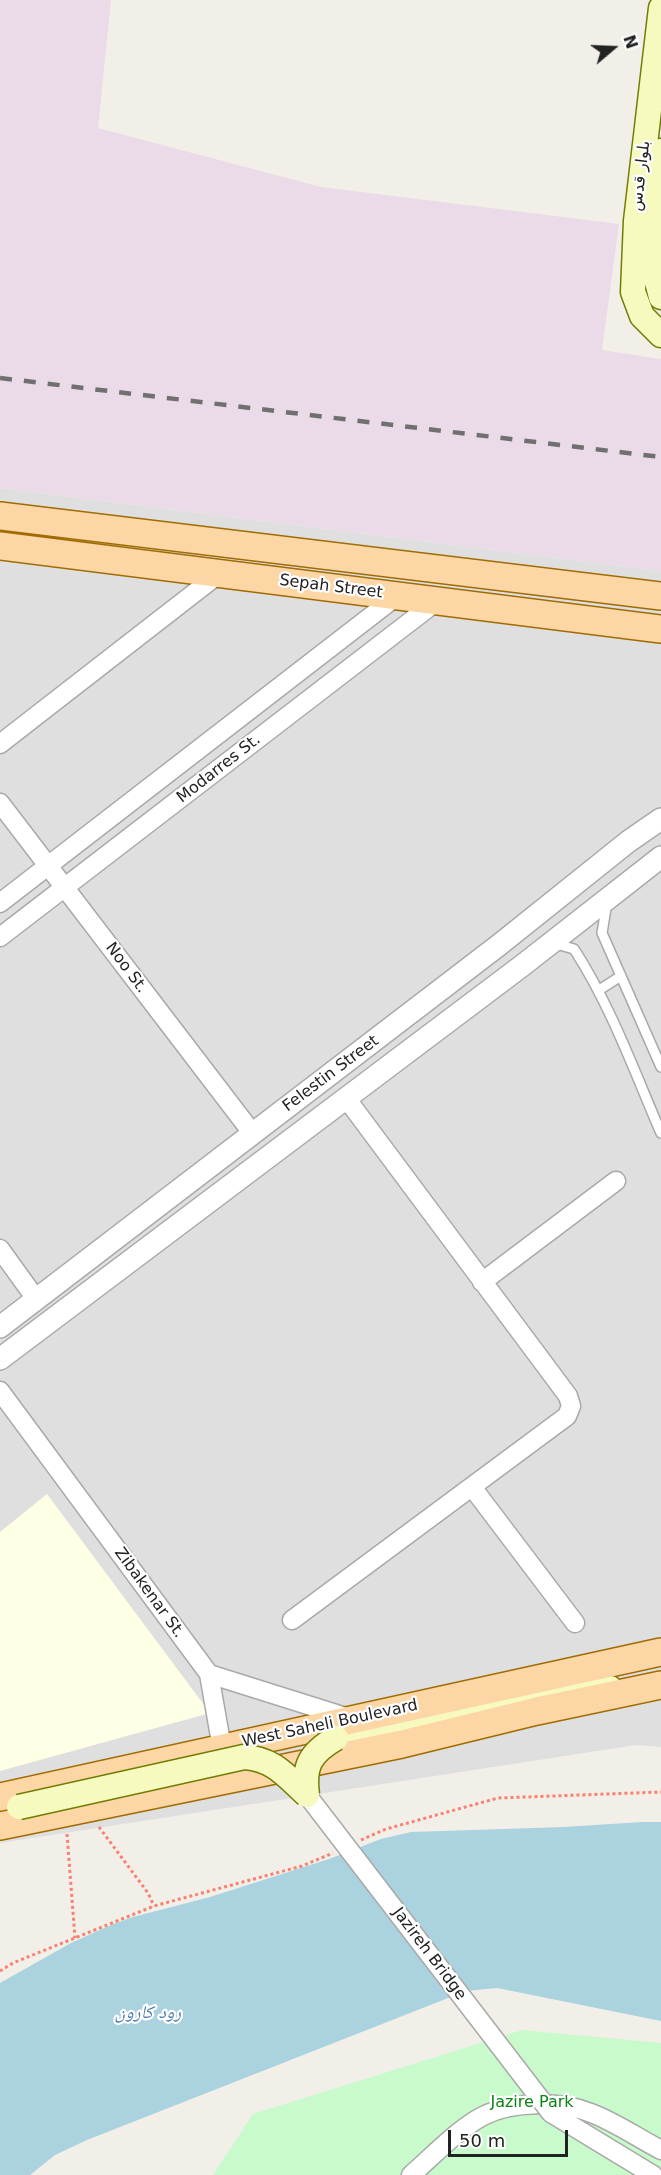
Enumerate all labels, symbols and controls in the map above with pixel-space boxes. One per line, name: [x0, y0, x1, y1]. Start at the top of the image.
north arrow: [583, 18, 643, 78]
text: N: [619, 33, 642, 51]
street label: بلوار قدس: [627, 140, 655, 212]
street label: Sepah Street: [278, 571, 384, 603]
street label: Modarres St.: [173, 730, 265, 808]
street label: Noo St.: [101, 939, 151, 997]
street label: Felestin Street: [279, 1032, 383, 1116]
street label: Zibakenar St.: [110, 1544, 188, 1642]
street label: West Saheli Boulevard: [240, 1696, 420, 1752]
street label: Jazireh Bridge: [388, 1904, 470, 2004]
water label: رود کارون: [115, 2002, 181, 2024]
park label: Jazire Park: [490, 2093, 574, 2113]
scale bar: [451, 2118, 571, 2156]
text: 50 m: [459, 2130, 505, 2151]

